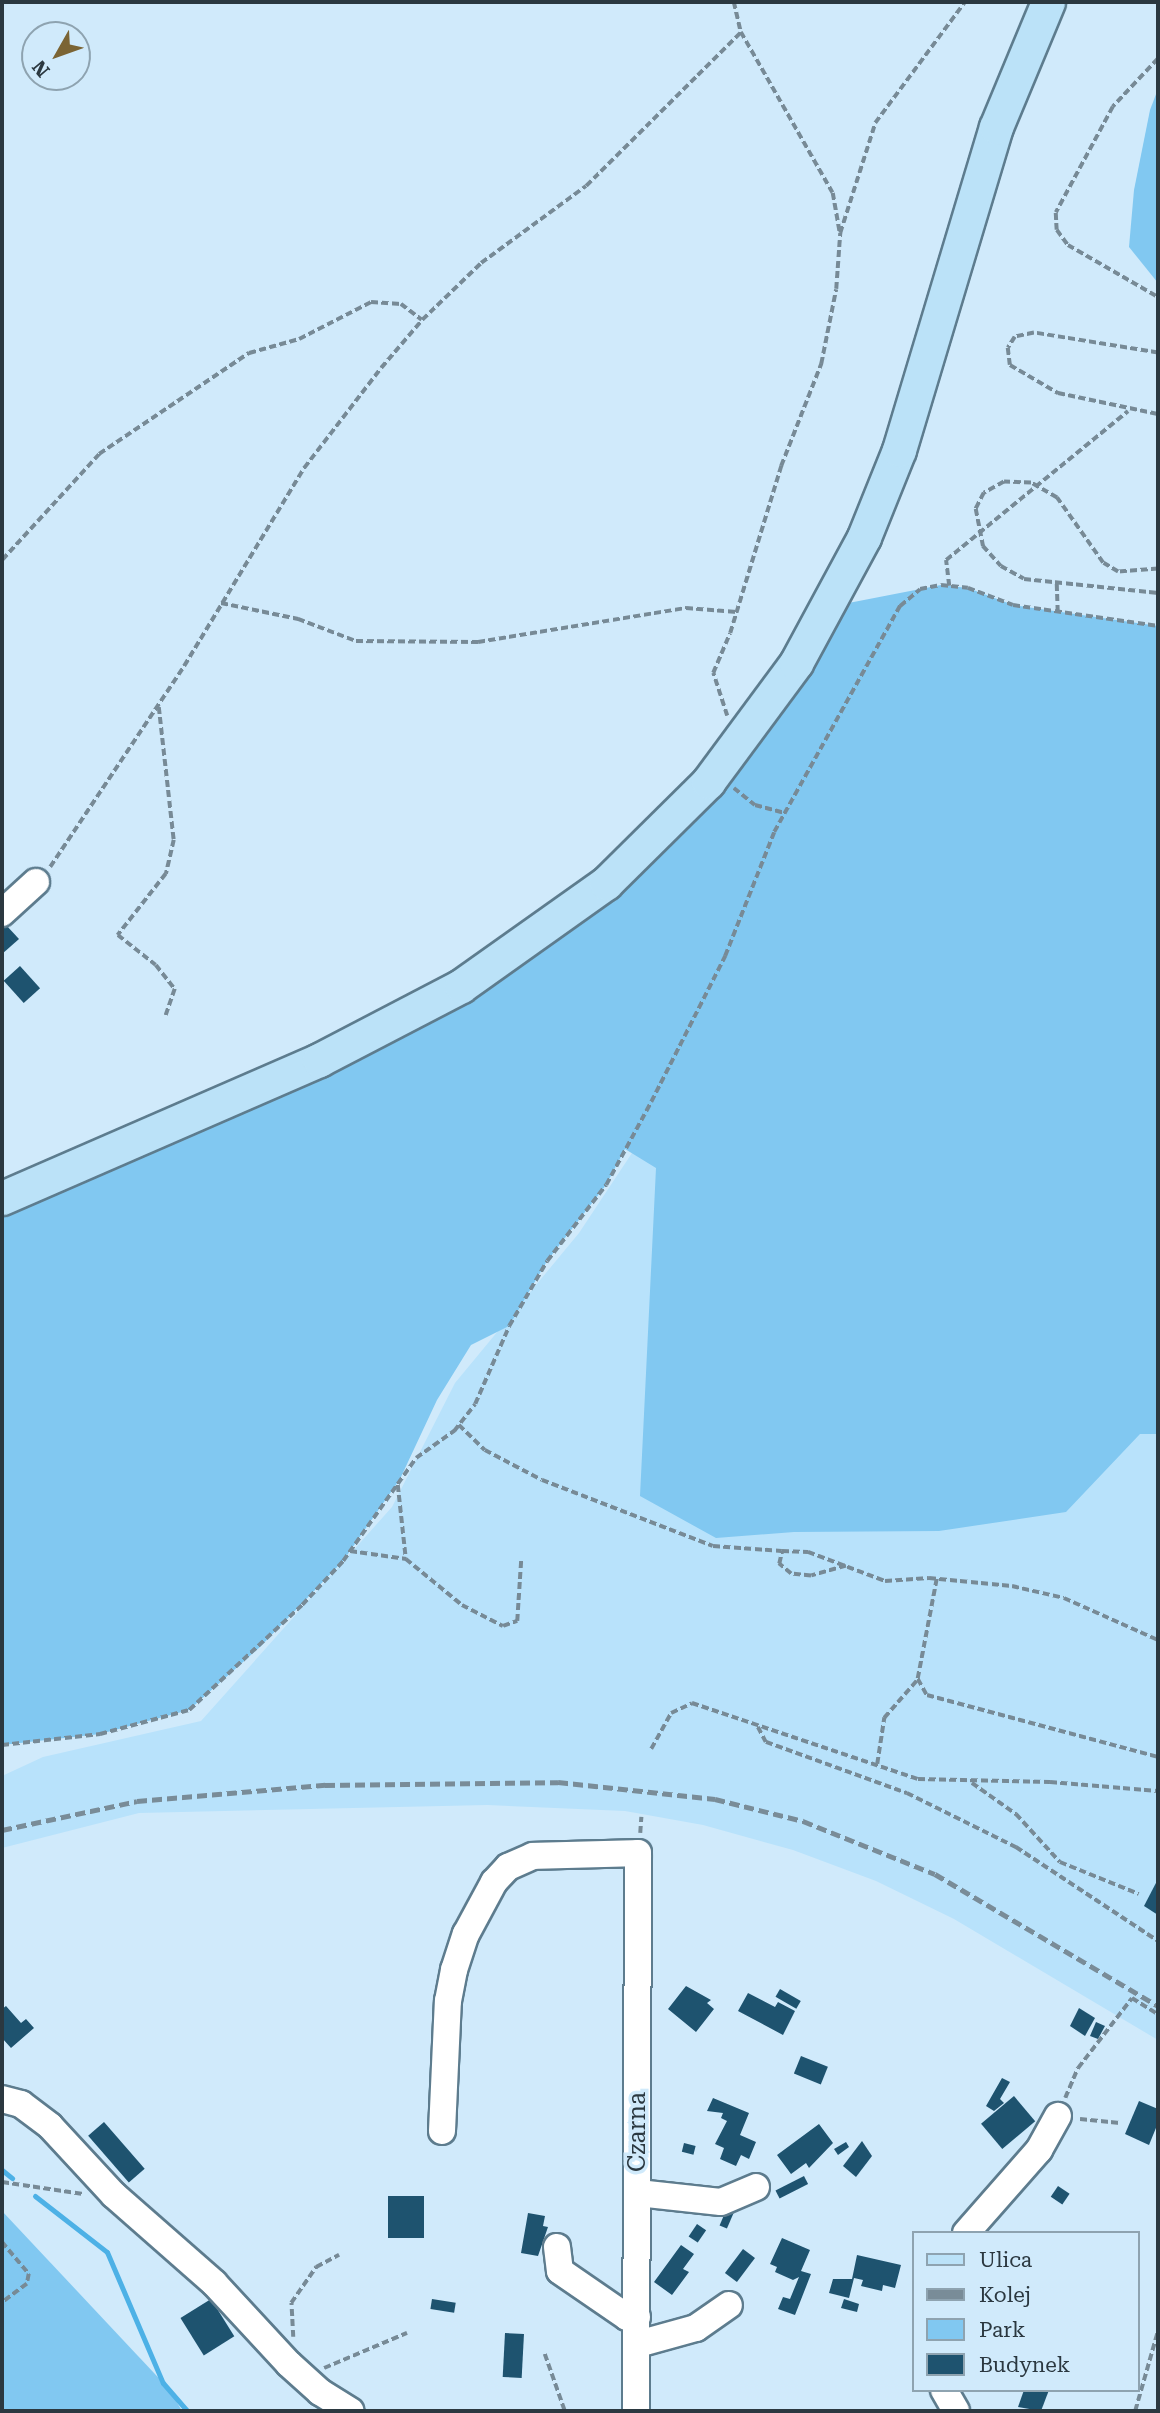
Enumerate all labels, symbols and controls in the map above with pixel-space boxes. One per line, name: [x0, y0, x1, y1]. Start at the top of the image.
north arrow: [21, 21, 91, 91]
text: N: [28, 56, 55, 82]
street label: Czarna: [624, 2092, 652, 2172]
legend: [912, 2231, 1139, 2392]
text: Ulica: [979, 2248, 1032, 2272]
text: Kolej: [979, 2283, 1031, 2307]
text: Park: [979, 2318, 1025, 2342]
text: Budynek: [979, 2353, 1070, 2377]

